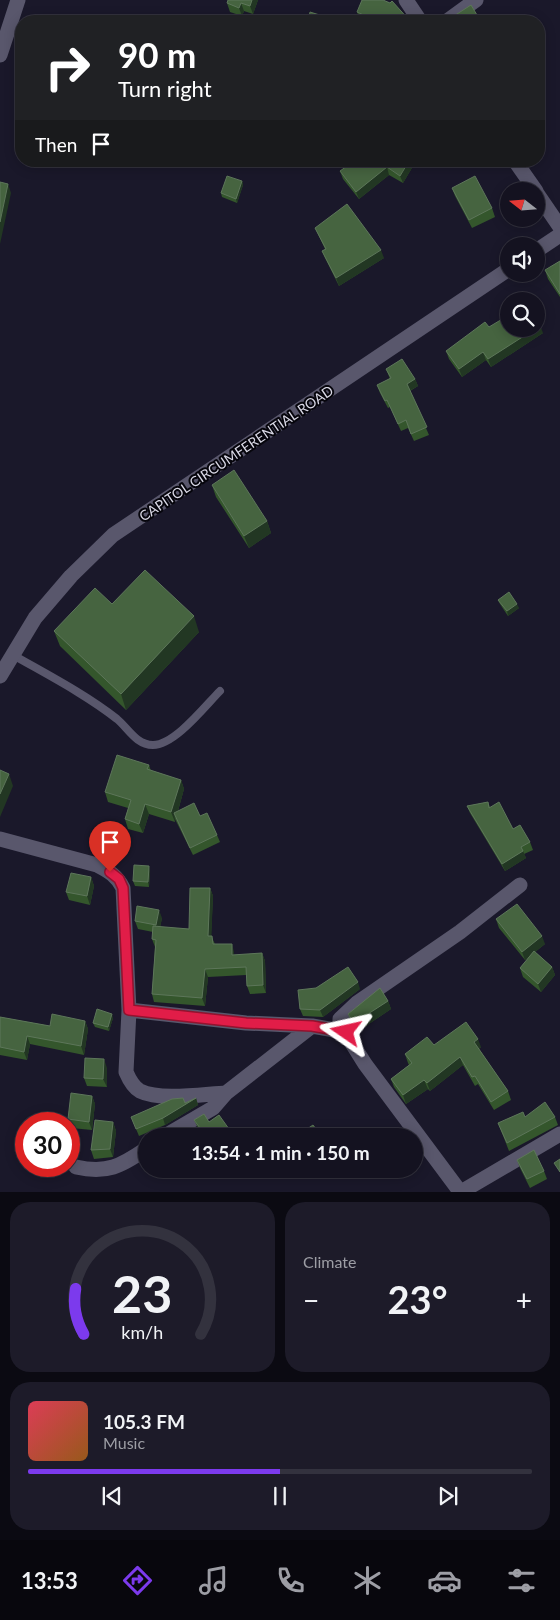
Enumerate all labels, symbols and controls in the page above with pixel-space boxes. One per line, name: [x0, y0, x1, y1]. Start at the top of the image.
text: 90 m: [118, 33, 196, 75]
icon: right: [35, 35, 100, 100]
text: Turn right: [118, 75, 212, 102]
icon: arrive: [87, 130, 115, 158]
text: Then: [35, 133, 77, 156]
north arrow: [500, 182, 545, 228]
map controls: [500, 182, 545, 337]
button: sound: [500, 237, 545, 282]
button: search: [500, 292, 545, 337]
street label: CAPITOL CIRCUMFERENTIAL ROAD: [136, 382, 336, 524]
pin: [89, 821, 131, 872]
icon: arrive: [96, 828, 124, 856]
position arrow: [319, 1005, 371, 1057]
speed limit sign: 30: [15, 1112, 80, 1177]
text: 13:54 · 1 min · 150 m: [191, 1141, 370, 1164]
text: Climate: [303, 1252, 356, 1271]
text: 23: [112, 1262, 173, 1324]
text: 23°: [388, 1276, 447, 1322]
text: −: [303, 1283, 319, 1317]
text: +: [516, 1283, 532, 1317]
text: km/h: [122, 1321, 163, 1343]
text: 105.3 FM: [103, 1410, 185, 1433]
text: Music: [103, 1433, 145, 1452]
icon: previous: [98, 1482, 126, 1510]
icon: pause: [266, 1482, 294, 1510]
icon: next: [434, 1482, 462, 1510]
icon: directions: [120, 1563, 155, 1598]
icon: music: [196, 1563, 231, 1598]
icon: phone: [273, 1563, 308, 1598]
icon: climate: [350, 1563, 385, 1598]
icon: car: [427, 1563, 462, 1598]
icon: filters: [504, 1563, 539, 1598]
text: 13:53: [21, 1567, 78, 1594]

